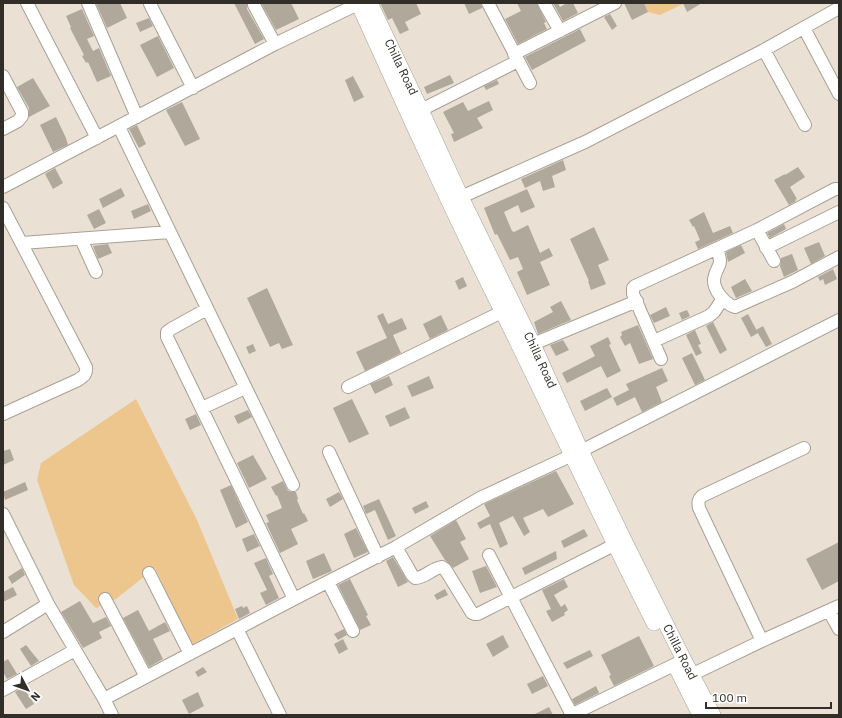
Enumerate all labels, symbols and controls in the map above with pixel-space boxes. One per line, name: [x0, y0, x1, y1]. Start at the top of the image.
street label: Chilla Road: [381, 36, 421, 97]
street label: Chilla Road: [521, 329, 560, 390]
street label: Chilla Road: [660, 621, 701, 682]
north arrow: [8, 670, 48, 710]
scale bar: [706, 684, 831, 710]
text: N: [28, 689, 43, 704]
text: 100 m: [712, 690, 747, 705]

